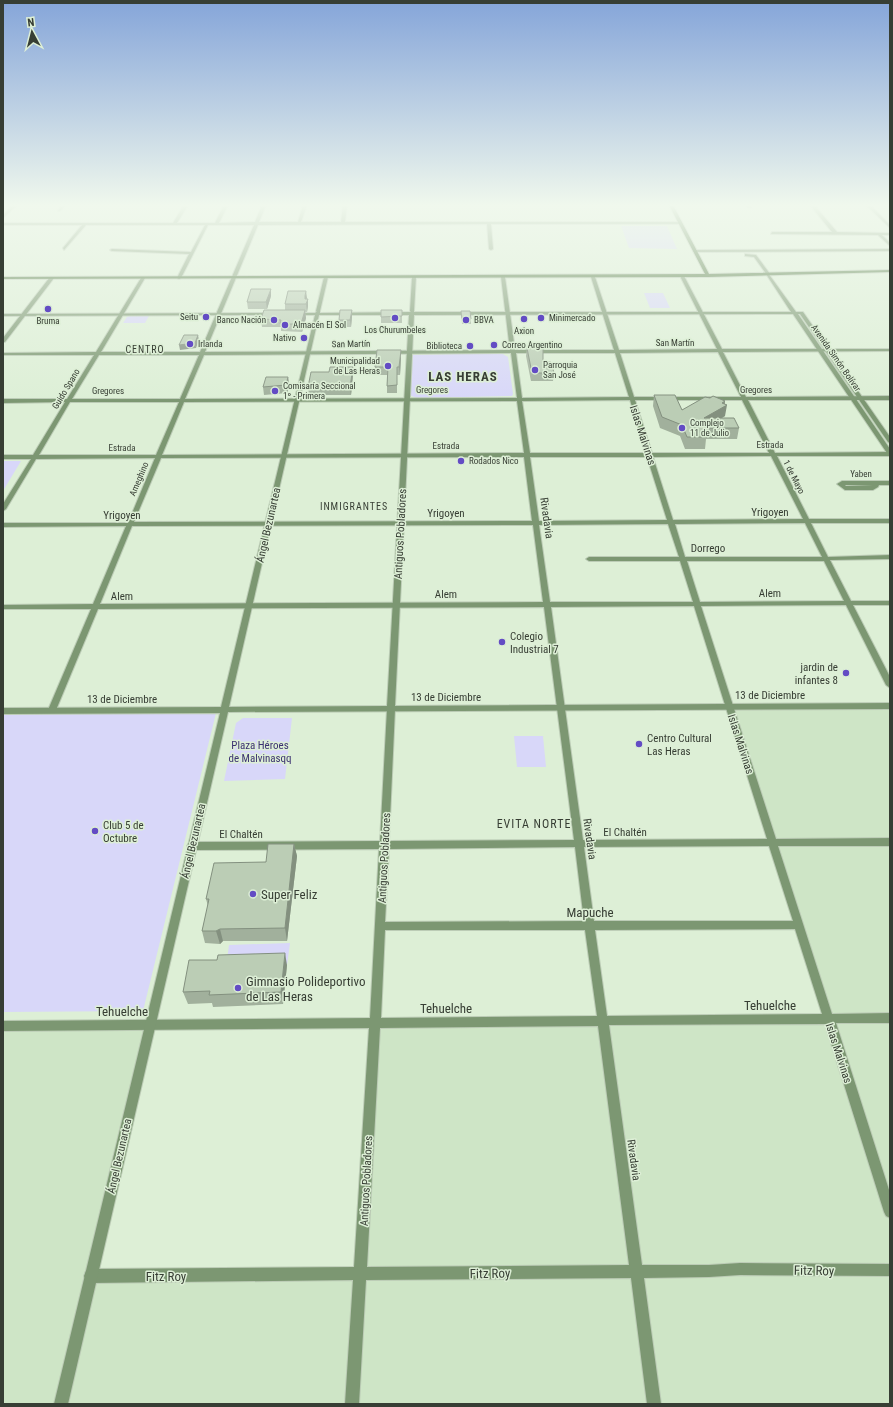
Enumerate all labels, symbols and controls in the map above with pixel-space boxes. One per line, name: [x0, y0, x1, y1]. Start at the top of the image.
north arrow: [12, 12, 52, 52]
text: N: [27, 16, 35, 29]
marker: Bruma: [43, 304, 53, 314]
place label: Seitu: [180, 312, 198, 322]
marker: Seitu: [201, 312, 211, 322]
marker: Los Churumbeles: [390, 313, 400, 323]
marker: Minimercado: [536, 313, 546, 323]
place label: Minimercado: [549, 313, 596, 323]
marker: Axion: [519, 314, 529, 324]
place label: Banco Nación: [217, 315, 266, 325]
marker: Banco Nación: [269, 315, 279, 325]
marker: BBVA: [461, 315, 471, 325]
place label: BBVA: [474, 315, 494, 325]
place label: Bruma: [36, 316, 60, 326]
marker: Almacén El Sol: [280, 320, 290, 330]
place label: Almacén El Sol: [293, 320, 346, 330]
street label: Avenida Simón Bolívar: [809, 323, 863, 393]
place label: Los Churumbeles: [364, 325, 426, 335]
place label: Axion: [514, 326, 534, 336]
place label: Nativo: [273, 333, 296, 343]
marker: Nativo: [299, 333, 309, 343]
street label: San Martín: [656, 338, 694, 348]
marker: Irlanda: [185, 339, 195, 349]
place label: Irlanda: [198, 339, 223, 349]
street label: San Martín: [332, 339, 370, 349]
marker: Correo Argentino: [489, 340, 499, 350]
place label: Correo Argentino: [502, 340, 563, 350]
place label: Biblioteca: [427, 341, 462, 351]
marker: Biblioteca: [465, 341, 475, 351]
district label: CENTRO: [125, 344, 165, 355]
place label: Municipalidad de Las Heras: [330, 356, 380, 376]
place label: Parroquia San José: [543, 360, 577, 380]
marker: Municipalidad de Las Heras: [383, 361, 393, 371]
marker: Parroquia San José: [530, 365, 540, 375]
street label: Guido Spano: [50, 367, 82, 411]
district label: LAS HERAS: [428, 369, 498, 384]
place label: Comisaría Seccional 1º - Primera: [283, 381, 356, 401]
street label: Gregores: [416, 385, 448, 395]
street label: Gregores: [740, 385, 772, 395]
street label: Gregores: [92, 386, 124, 396]
marker: Comisaría Seccional 1º - Primera: [270, 386, 280, 396]
street label: Islas Malvinas: [627, 404, 658, 467]
place label: Complejo 11 de Julio: [690, 418, 730, 438]
marker: Complejo 11 de Julio: [677, 423, 687, 433]
street label: Estrada: [757, 440, 783, 450]
street label: Estrada: [433, 441, 459, 451]
street label: Estrada: [109, 443, 135, 453]
marker: Rodados Nico: [456, 456, 466, 466]
place label: Rodados Nico: [469, 456, 519, 466]
street label: 1 de Mayo: [781, 458, 807, 496]
street label: Ameghino: [127, 460, 151, 497]
street label: Yaben: [850, 469, 872, 479]
street label: Ángel Bezunartea: [254, 486, 283, 564]
street label: Antiguos Pobladores: [392, 489, 409, 580]
street label: Rivadavia: [537, 497, 556, 539]
district label: INMIGRANTES: [320, 501, 388, 512]
street label: Yrigoyen: [751, 506, 789, 519]
street label: Yrigoyen: [427, 507, 465, 520]
street label: Yrigoyen: [103, 509, 141, 522]
street label: Dorrego: [691, 542, 726, 555]
street label: Alem: [759, 587, 781, 600]
street label: Alem: [435, 588, 457, 601]
street label: Alem: [111, 590, 133, 603]
place label: Colegio Industrial 7: [510, 630, 559, 656]
marker: Colegio Industrial 7: [497, 637, 507, 647]
place label: jardin de infantes 8: [795, 661, 838, 687]
marker: jardin de infantes 8: [841, 668, 851, 678]
street label: 13 de Diciembre: [735, 689, 805, 702]
street label: 13 de Diciembre: [411, 691, 481, 704]
street label: 13 de Diciembre: [87, 693, 157, 706]
street label: Islas Malvinas: [725, 713, 756, 776]
place label: Centro Cultural Las Heras: [647, 732, 712, 758]
park label: Plaza Héroes de Malvinasqq: [228, 739, 292, 765]
marker: Centro Cultural Las Heras: [634, 739, 644, 749]
street label: Ángel Bezunartea: [179, 802, 208, 880]
street label: Antiguos Pobladores: [376, 813, 393, 904]
district label: EVITA NORTE: [497, 817, 571, 831]
street label: Rivadavia: [580, 818, 599, 860]
place label: Club 5 de Octubre: [103, 819, 144, 845]
marker: Club 5 de Octubre: [90, 826, 100, 836]
street label: El Chaltén: [603, 826, 647, 839]
street label: El Chaltén: [219, 828, 263, 841]
place label: Super Feliz: [261, 887, 318, 902]
marker: Super Feliz: [248, 889, 258, 899]
street label: Mapuche: [566, 905, 614, 920]
place label: Gimnasio Polideportivo de Las Heras: [246, 974, 366, 1004]
marker: Gimnasio Polideportivo de Las Heras: [233, 983, 243, 993]
street label: Tehuelche: [744, 998, 796, 1013]
street label: Tehuelche: [420, 1001, 472, 1016]
street label: Tehuelche: [96, 1004, 148, 1019]
street label: Islas Malvinas: [823, 1022, 854, 1085]
street label: Ángel Bezunartea: [105, 1117, 134, 1195]
street label: Antiguos Pobladores: [358, 1136, 375, 1227]
street label: Rivadavia: [624, 1139, 643, 1181]
street label: Fitz Roy: [794, 1263, 835, 1278]
street label: Fitz Roy: [470, 1266, 511, 1281]
street label: Fitz Roy: [146, 1269, 187, 1284]

